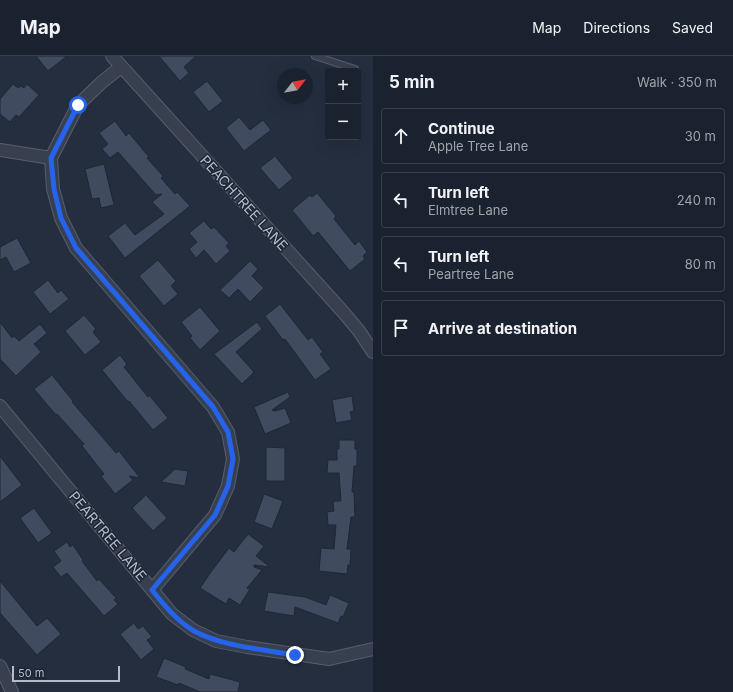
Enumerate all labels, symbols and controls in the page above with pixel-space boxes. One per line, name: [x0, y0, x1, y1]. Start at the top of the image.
text: Map: [20, 16, 61, 39]
text: Map: [532, 19, 561, 36]
text: Directions: [583, 19, 650, 36]
text: Saved: [672, 19, 713, 36]
north arrow: [277, 68, 313, 104]
map controls: [325, 68, 361, 140]
button: +: [325, 68, 361, 104]
text: 5 min: [389, 72, 435, 92]
text: Walk · 350 m: [637, 74, 717, 90]
route start: [69, 96, 87, 114]
button: −: [325, 104, 361, 140]
text: Continue: [428, 119, 495, 138]
icon: ahead: [390, 125, 412, 147]
text: 30 m: [685, 128, 716, 144]
text: Apple Tree Lane: [428, 138, 528, 154]
street label: PEACHTREE LANE: [197, 151, 292, 254]
text: Turn left: [428, 183, 489, 202]
icon: left: [390, 189, 412, 211]
text: 240 m: [677, 192, 716, 208]
text: Elmtree Lane: [428, 202, 508, 218]
text: Turn left: [428, 247, 489, 266]
icon: left: [390, 253, 412, 275]
text: 80 m: [685, 256, 716, 272]
text: Peartree Lane: [428, 266, 514, 282]
icon: arrive: [390, 317, 412, 339]
text: Arrive at destination: [428, 319, 577, 338]
street label: PEARTREE LANE: [66, 488, 151, 584]
route end: [286, 646, 304, 664]
scale bar: [12, 664, 120, 683]
text: 50 m: [18, 666, 44, 680]

